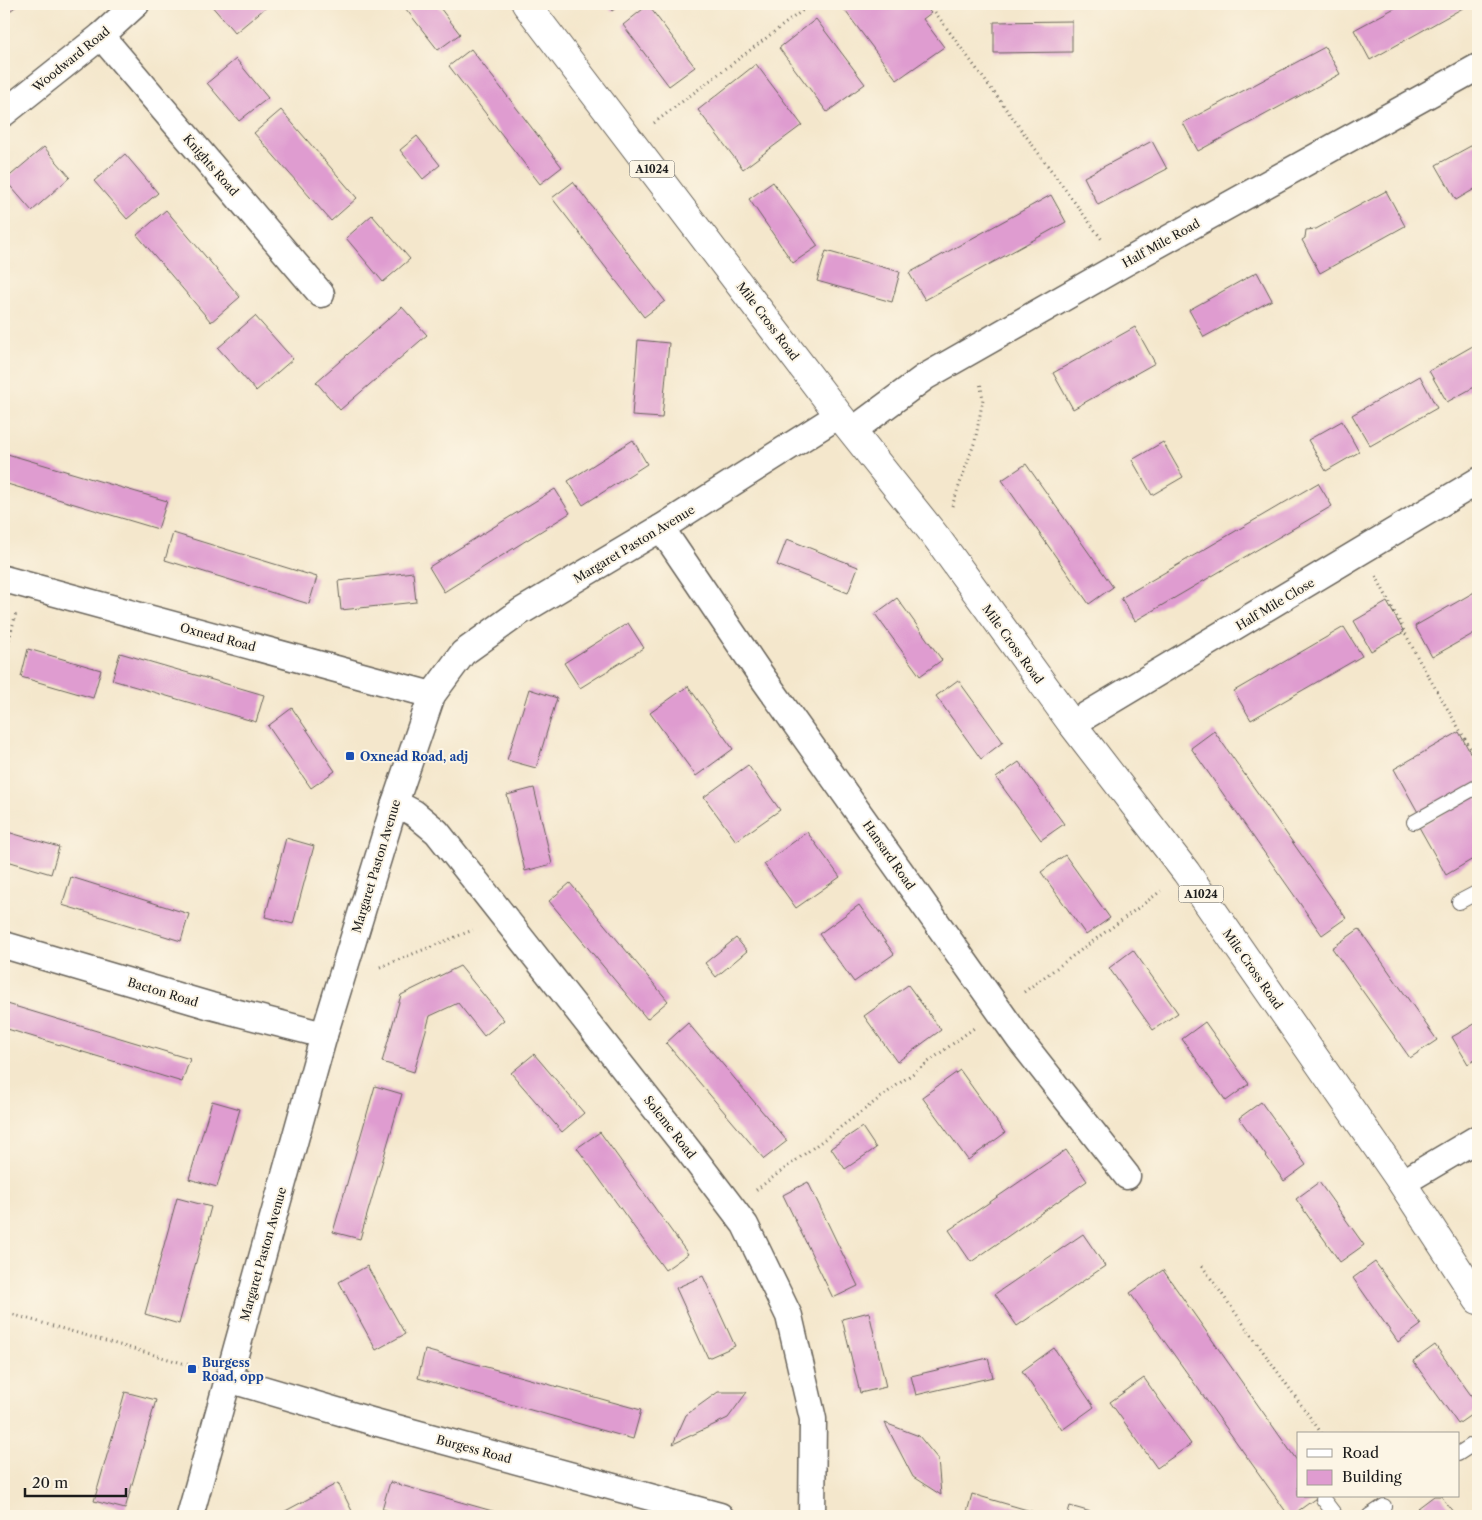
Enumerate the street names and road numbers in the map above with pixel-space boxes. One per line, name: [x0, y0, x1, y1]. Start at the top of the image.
street label: Woodward Road: [29, 23, 113, 95]
street label: Knights Road: [180, 131, 242, 199]
road number: A1024: [630, 160, 674, 178]
street label: Half Mile Road: [1120, 215, 1203, 271]
street label: Mile Cross Road: [734, 279, 803, 364]
street label: Margaret Paston Avenue: [571, 502, 698, 586]
street label: Half Mile Close: [1233, 575, 1317, 633]
street label: Mile Cross Road: [979, 602, 1047, 687]
street label: Oxnead Road: [179, 620, 258, 654]
street label: Margaret Paston Avenue: [349, 797, 404, 935]
street label: Hansard Road: [860, 818, 919, 893]
road number: A1024: [1178, 886, 1224, 902]
street label: Mile Cross Road: [1220, 926, 1287, 1012]
street label: Bacton Road: [126, 974, 201, 1010]
street label: Soleme Road: [641, 1093, 700, 1162]
street label: Margaret Paston Avenue: [237, 1185, 289, 1323]
street label: Burgess Road: [435, 1432, 514, 1466]

